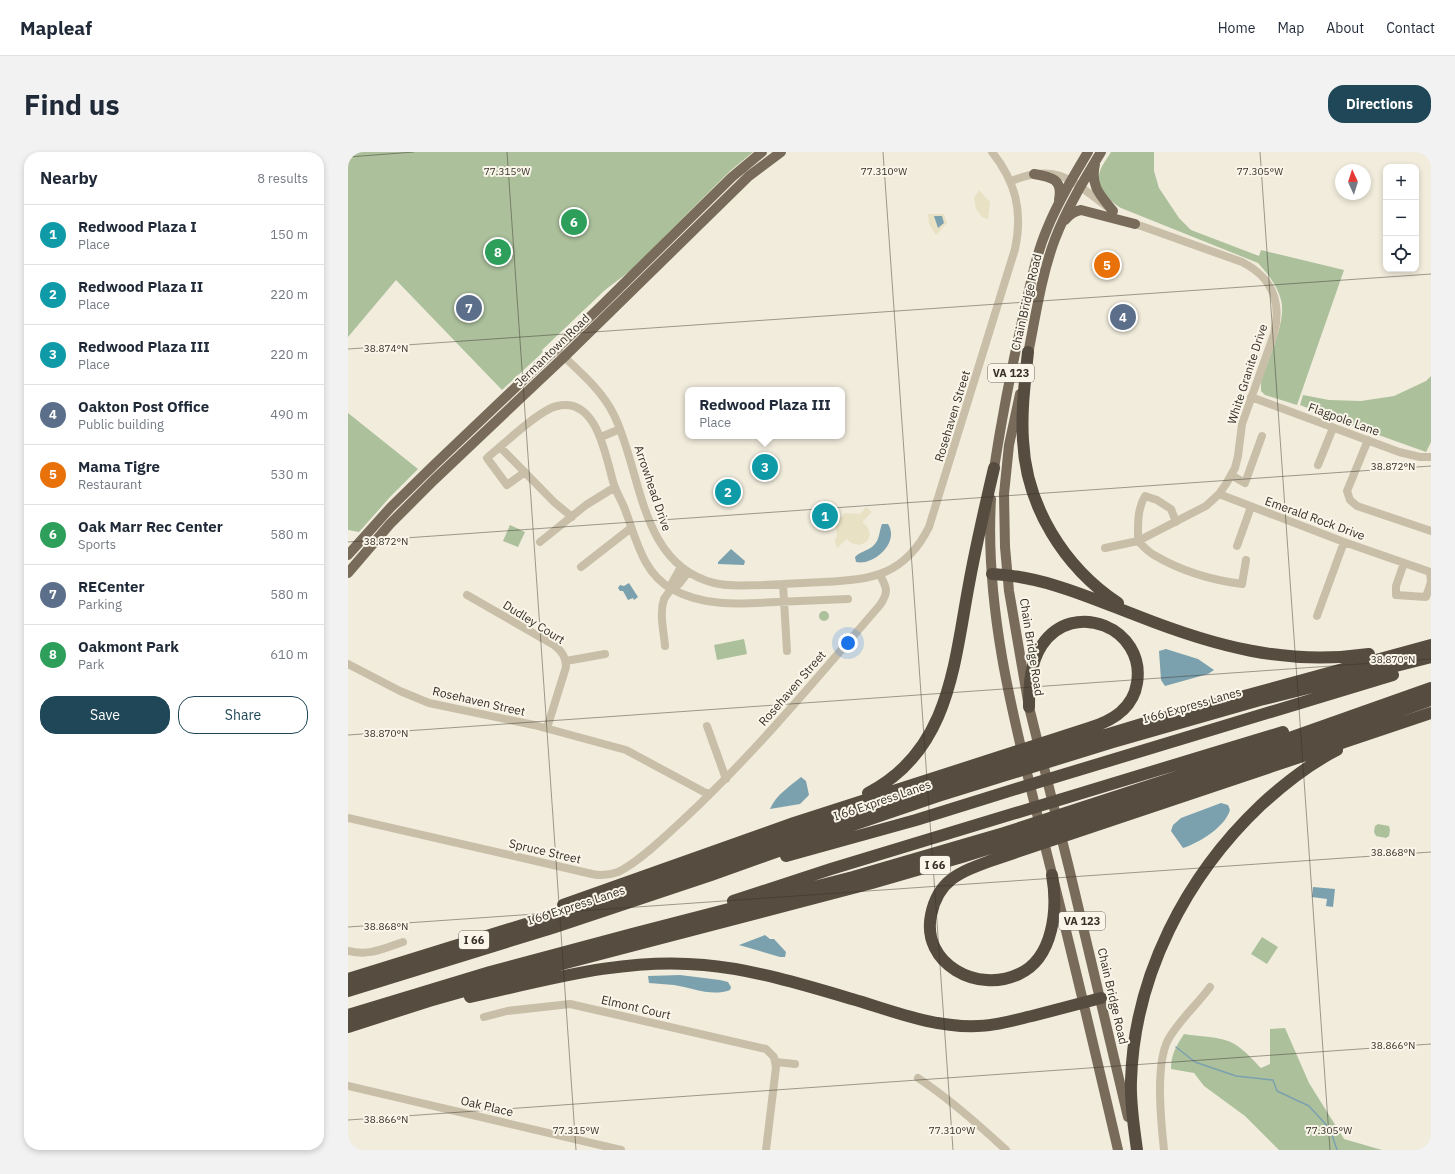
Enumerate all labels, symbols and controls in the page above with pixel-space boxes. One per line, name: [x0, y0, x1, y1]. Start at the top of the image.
text: Mapleaf: [20, 16, 92, 40]
text: Home: [1218, 19, 1255, 37]
text: Map: [1277, 19, 1304, 37]
text: About: [1326, 19, 1364, 37]
text: Contact: [1386, 19, 1435, 37]
button: Directions: [1328, 85, 1431, 123]
text: Find us: [24, 86, 120, 123]
north arrow: [1335, 164, 1371, 200]
map controls: [1383, 164, 1419, 272]
button: +: [1383, 164, 1419, 200]
text: 77.315°W: [484, 165, 530, 178]
text: 77.310°W: [861, 165, 907, 178]
text: 77.305°W: [1237, 165, 1283, 178]
text: Nearby: [40, 167, 98, 189]
text: 8 results: [257, 170, 308, 187]
button: −: [1383, 200, 1419, 236]
pin: 6: [561, 207, 587, 237]
text: Redwood Plaza I: [78, 217, 197, 236]
text: 1: [49, 226, 57, 243]
text: 150 m: [270, 226, 308, 243]
text: Place: [78, 236, 110, 253]
button: locate: [1383, 236, 1419, 272]
pin: 8: [485, 237, 511, 267]
pin: 5: [1094, 250, 1120, 280]
street label: Chain Bridge Road: [1008, 252, 1044, 352]
text: Redwood Plaza II: [78, 277, 203, 296]
text: 2: [49, 286, 57, 303]
text: 220 m: [270, 286, 308, 303]
pin: 7: [456, 293, 482, 323]
text: Place: [78, 296, 110, 313]
pin: 4: [1110, 302, 1136, 332]
street label: Jermantown Road: [512, 311, 592, 389]
street label: White Granite Drive: [1224, 322, 1270, 426]
text: Redwood Plaza III: [78, 337, 210, 356]
text: 38.874°N: [364, 342, 408, 355]
text: 3: [49, 346, 57, 363]
text: 220 m: [270, 346, 308, 363]
text: Place: [78, 356, 110, 373]
road number: VA 123: [988, 364, 1034, 382]
street label: Rosehaven Street: [931, 369, 973, 463]
popup: [685, 387, 845, 439]
text: Redwood Plaza III: [699, 395, 831, 414]
text: Oakton Post Office: [78, 397, 209, 416]
street label: Flagpole Lane: [1306, 399, 1382, 439]
text: 4: [49, 406, 57, 423]
text: 490 m: [270, 406, 308, 423]
text: Place: [699, 414, 731, 431]
text: Public building: [78, 416, 164, 433]
street label: Arrowhead Drive: [631, 443, 675, 533]
pin: 3: [752, 452, 778, 482]
text: Mama Tigre: [78, 457, 160, 476]
text: 38.872°N: [1371, 460, 1415, 473]
text: 5: [49, 466, 57, 483]
text: 530 m: [270, 466, 308, 483]
text: Restaurant: [78, 476, 142, 493]
pin: 2: [715, 477, 741, 507]
street label: Emerald Rock Drive: [1263, 493, 1367, 543]
pin: 1: [812, 501, 838, 531]
text: Oak Marr Rec Center: [78, 517, 223, 536]
text: 6: [49, 526, 57, 543]
text: 580 m: [270, 526, 308, 543]
text: 38.872°N: [364, 535, 408, 548]
text: Sports: [78, 536, 116, 553]
text: RECenter: [78, 577, 145, 596]
text: 7: [49, 586, 57, 603]
text: 580 m: [270, 586, 308, 603]
text: Parking: [78, 596, 122, 613]
street label: Dudley Court: [500, 597, 568, 647]
street label: Chain Bridge Road: [1017, 597, 1047, 697]
your location: [838, 633, 858, 653]
text: Oakmont Park: [78, 637, 179, 656]
text: 8: [49, 646, 57, 663]
text: 610 m: [270, 646, 308, 663]
street label: Rosehaven Street: [755, 647, 829, 729]
text: 38.870°N: [1371, 653, 1415, 666]
text: Park: [78, 656, 104, 673]
street label: Rosehaven Street: [431, 683, 527, 719]
street label: I 66 Express Lanes: [1141, 684, 1243, 726]
button: Save: [40, 696, 170, 734]
button: Share: [178, 696, 308, 734]
text: 38.870°N: [364, 727, 408, 740]
street label: I 66 Express Lanes: [831, 776, 933, 824]
street label: Spruce Street: [508, 835, 582, 867]
text: 38.868°N: [1371, 846, 1415, 859]
road number: I 66: [920, 856, 950, 874]
street label: I 66 Express Lanes: [525, 882, 627, 928]
road number: VA 123: [1059, 912, 1105, 930]
text: 38.868°N: [364, 920, 408, 933]
road number: I 66: [459, 931, 489, 949]
street label: Chain Bridge Road: [1095, 946, 1131, 1046]
street label: Elmont Court: [600, 992, 672, 1022]
text: 38.866°N: [1371, 1039, 1415, 1052]
street label: Oak Place: [459, 1093, 515, 1119]
text: 38.866°N: [364, 1113, 408, 1126]
text: 77.315°W: [553, 1124, 599, 1137]
text: 77.310°W: [929, 1124, 975, 1137]
text: 77.305°W: [1306, 1124, 1352, 1137]

